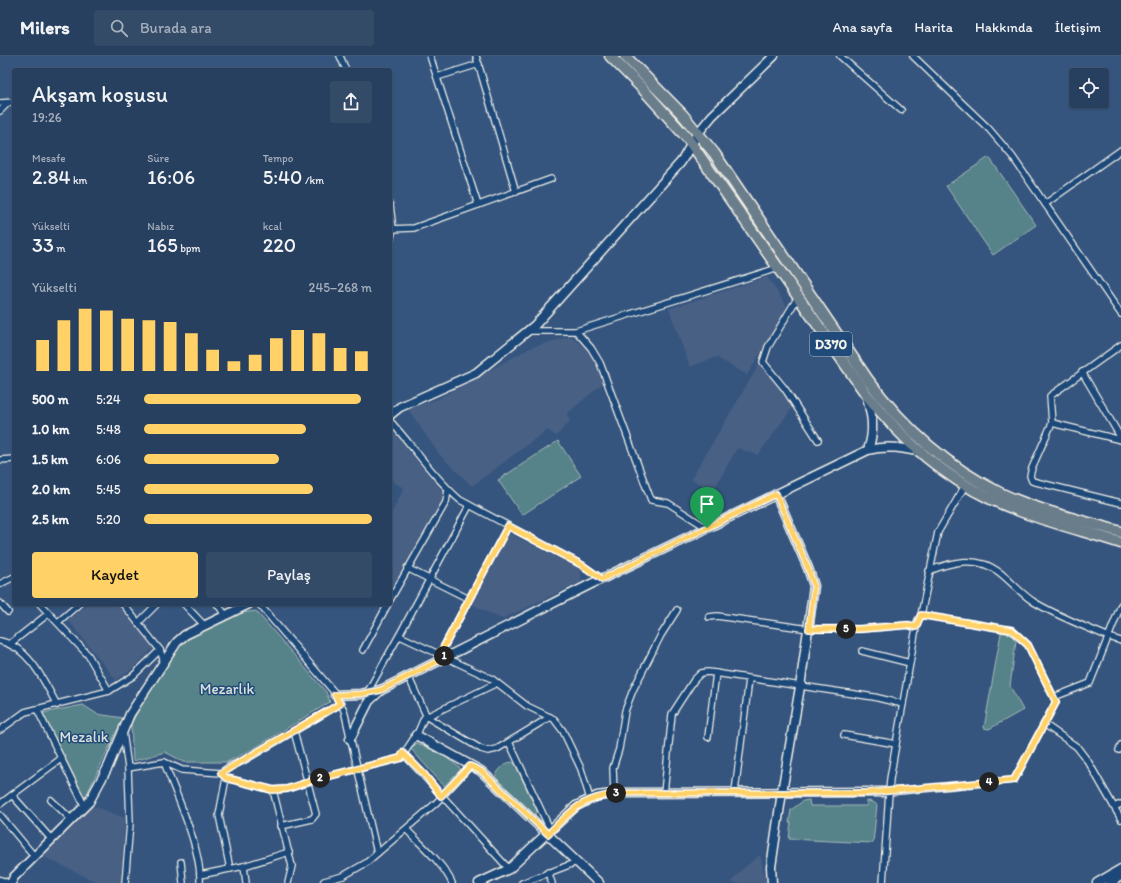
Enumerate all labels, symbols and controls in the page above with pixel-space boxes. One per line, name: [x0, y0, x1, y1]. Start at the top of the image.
search box: [94, 10, 374, 46]
text: Milers: [20, 16, 70, 39]
icon: search: [108, 17, 130, 39]
text: Burada ara: [140, 19, 212, 37]
text: Ana sayfa: [833, 19, 892, 36]
text: Harita: [914, 19, 953, 36]
text: Hakkında: [975, 19, 1033, 36]
text: İletişim: [1055, 19, 1101, 36]
map controls: [1069, 68, 1109, 108]
button: locate: [1069, 68, 1109, 108]
text: Akşam koşusu: [32, 81, 168, 108]
button: share: [330, 81, 372, 123]
text: 19:26: [32, 110, 62, 125]
text: Mesafe: [32, 152, 66, 165]
text: Süre: [147, 152, 169, 165]
text: Tempo: [263, 152, 293, 165]
text: 2.84: [32, 165, 70, 189]
text: 16:06: [147, 165, 195, 189]
text: 5:40: [263, 165, 302, 189]
text: km: [70, 174, 87, 187]
text: /km: [302, 174, 324, 187]
text: Yükselti: [32, 220, 70, 233]
text: Nabız: [147, 220, 174, 233]
text: kcal: [263, 220, 282, 233]
text: 33: [32, 233, 54, 257]
text: 165: [147, 233, 178, 257]
text: 220: [263, 233, 296, 257]
text: m: [54, 242, 66, 255]
text: bpm: [178, 242, 201, 255]
text: Yükselti: [32, 280, 77, 295]
text: 245–268 m: [309, 280, 372, 295]
road number: D370: [810, 332, 852, 356]
text: 500 m: [32, 392, 69, 407]
text: 5:24: [96, 392, 121, 407]
text: 1.0 km: [32, 422, 69, 437]
text: 5:48: [96, 422, 121, 437]
text: 1.5 km: [32, 452, 68, 467]
text: 6:06: [96, 452, 121, 467]
text: 2.0 km: [32, 482, 70, 497]
text: 5:45: [96, 482, 121, 497]
pin: [690, 487, 724, 528]
icon: arrive: [696, 493, 718, 515]
text: 2.5 km: [32, 512, 69, 527]
text: 5:20: [96, 512, 121, 527]
button: Kaydet: [32, 552, 198, 598]
button: Paylaş: [206, 552, 372, 598]
pin: 5: [836, 619, 856, 639]
text: 5: [843, 622, 849, 635]
pin: 1: [434, 646, 454, 666]
text: 1: [441, 649, 447, 662]
park label: Mezarlık: [200, 680, 255, 698]
park label: Mezalık: [59, 728, 109, 746]
pin: 2: [310, 768, 330, 788]
text: 2: [317, 771, 323, 784]
pin: 4: [979, 772, 999, 792]
text: 4: [986, 775, 992, 788]
pin: 3: [606, 783, 626, 803]
text: 3: [613, 786, 619, 799]

